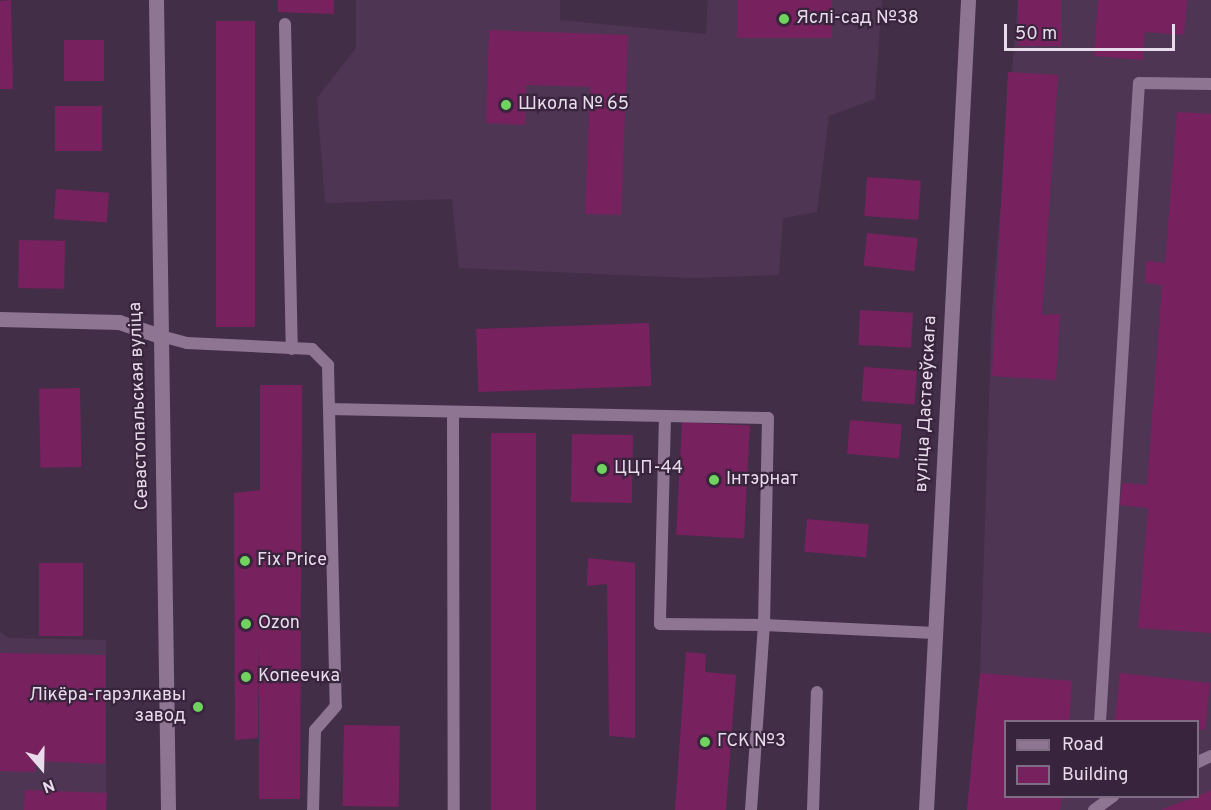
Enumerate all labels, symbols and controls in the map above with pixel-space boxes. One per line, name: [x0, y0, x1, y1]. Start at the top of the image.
place label: Яслі-сад №38: [796, 8, 919, 30]
marker: Яслі-сад №38: [777, 12, 791, 26]
scale bar: [1007, 12, 1178, 50]
text: 50 m: [1015, 23, 1057, 46]
place label: Школа № 65: [518, 94, 629, 116]
marker: Школа № 65: [499, 98, 513, 112]
street label: Севастопальская вуліца: [126, 301, 154, 511]
street label: вуліца Дастаеўскага: [912, 315, 942, 493]
place label: ЦЦП-44: [614, 458, 683, 480]
marker: ЦЦП-44: [595, 462, 609, 476]
place label: Інтэрнат: [726, 469, 798, 491]
marker: Інтэрнат: [707, 473, 721, 487]
place label: Fix Price: [257, 550, 327, 572]
marker: Fix Price: [238, 554, 252, 568]
place label: Ozon: [258, 613, 300, 635]
marker: Ozon: [239, 617, 253, 631]
place label: Копеечка: [258, 666, 340, 688]
marker: Копеечка: [239, 670, 253, 684]
place label: Лікёра-гарэлкавы завод: [29, 686, 186, 728]
marker: Лікёра-гарэлкавы завод: [191, 700, 205, 714]
legend: [1004, 720, 1199, 798]
place label: ГСК №3: [717, 731, 786, 753]
text: Road: [1062, 734, 1104, 757]
marker: ГСК №3: [698, 735, 712, 749]
north arrow: [12, 738, 72, 798]
text: Building: [1062, 764, 1128, 787]
text: N: [39, 774, 57, 796]

